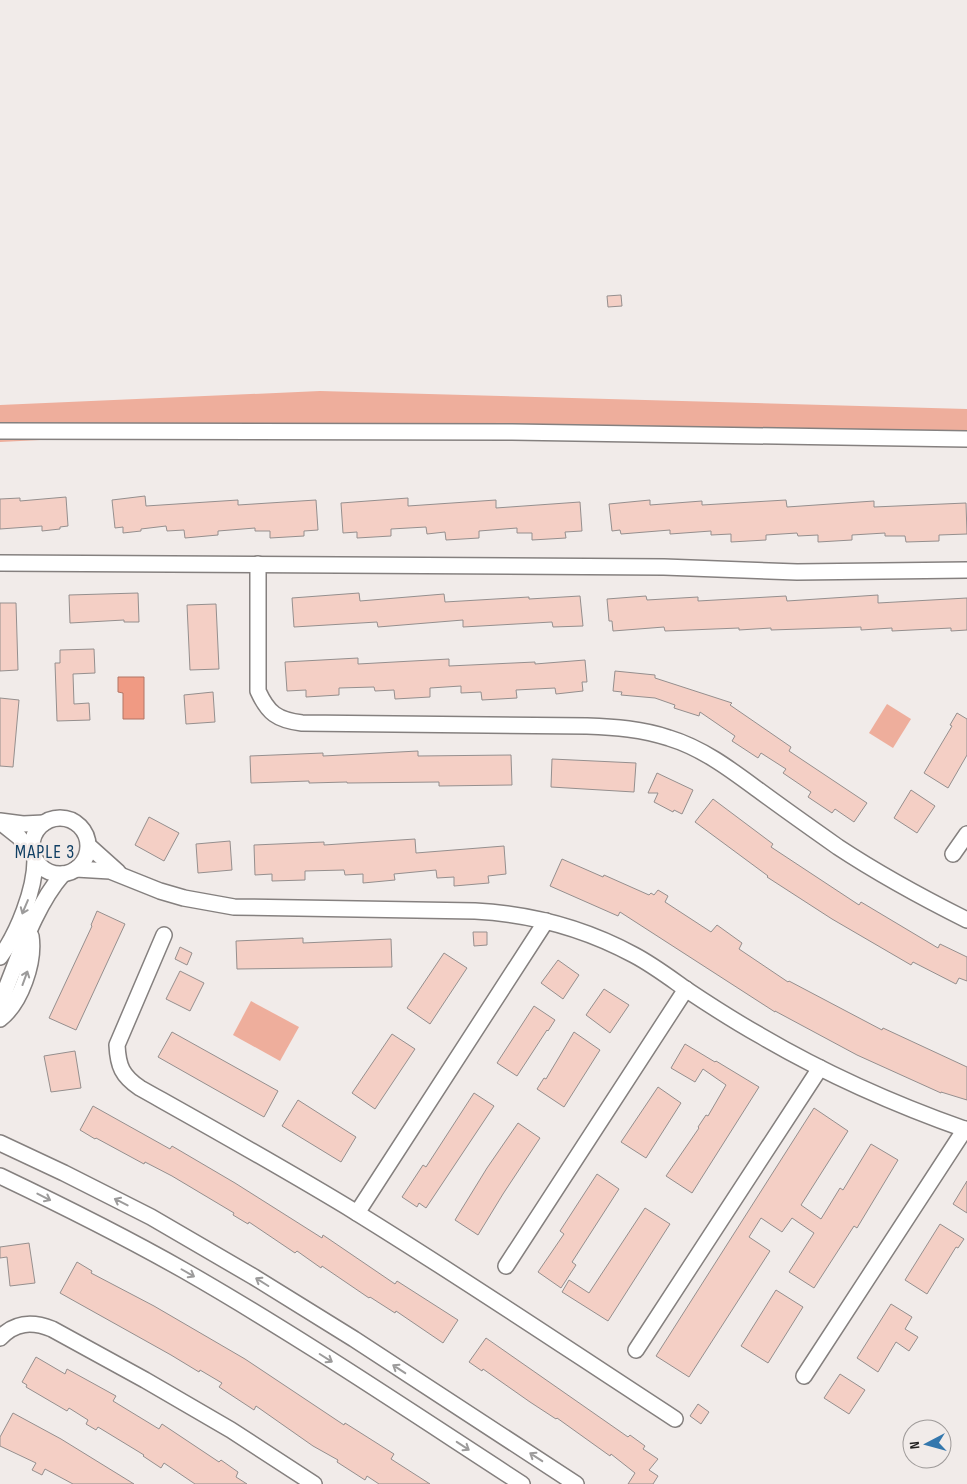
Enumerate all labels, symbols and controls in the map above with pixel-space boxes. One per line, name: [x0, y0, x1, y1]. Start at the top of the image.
district label: MAPLE 3: [15, 841, 75, 864]
one-way arrow: [19, 899, 29, 914]
one-way arrow: [21, 971, 30, 986]
one-way arrow: [36, 1193, 51, 1202]
one-way arrow: [113, 1197, 128, 1207]
one-way arrow: [180, 1268, 195, 1278]
one-way arrow: [256, 1276, 270, 1286]
one-way arrow: [319, 1353, 333, 1363]
one-way arrow: [393, 1363, 407, 1373]
north arrow: [902, 1419, 952, 1469]
one-way arrow: [455, 1441, 469, 1451]
text: N: [906, 1441, 923, 1450]
one-way arrow: [529, 1452, 543, 1462]

